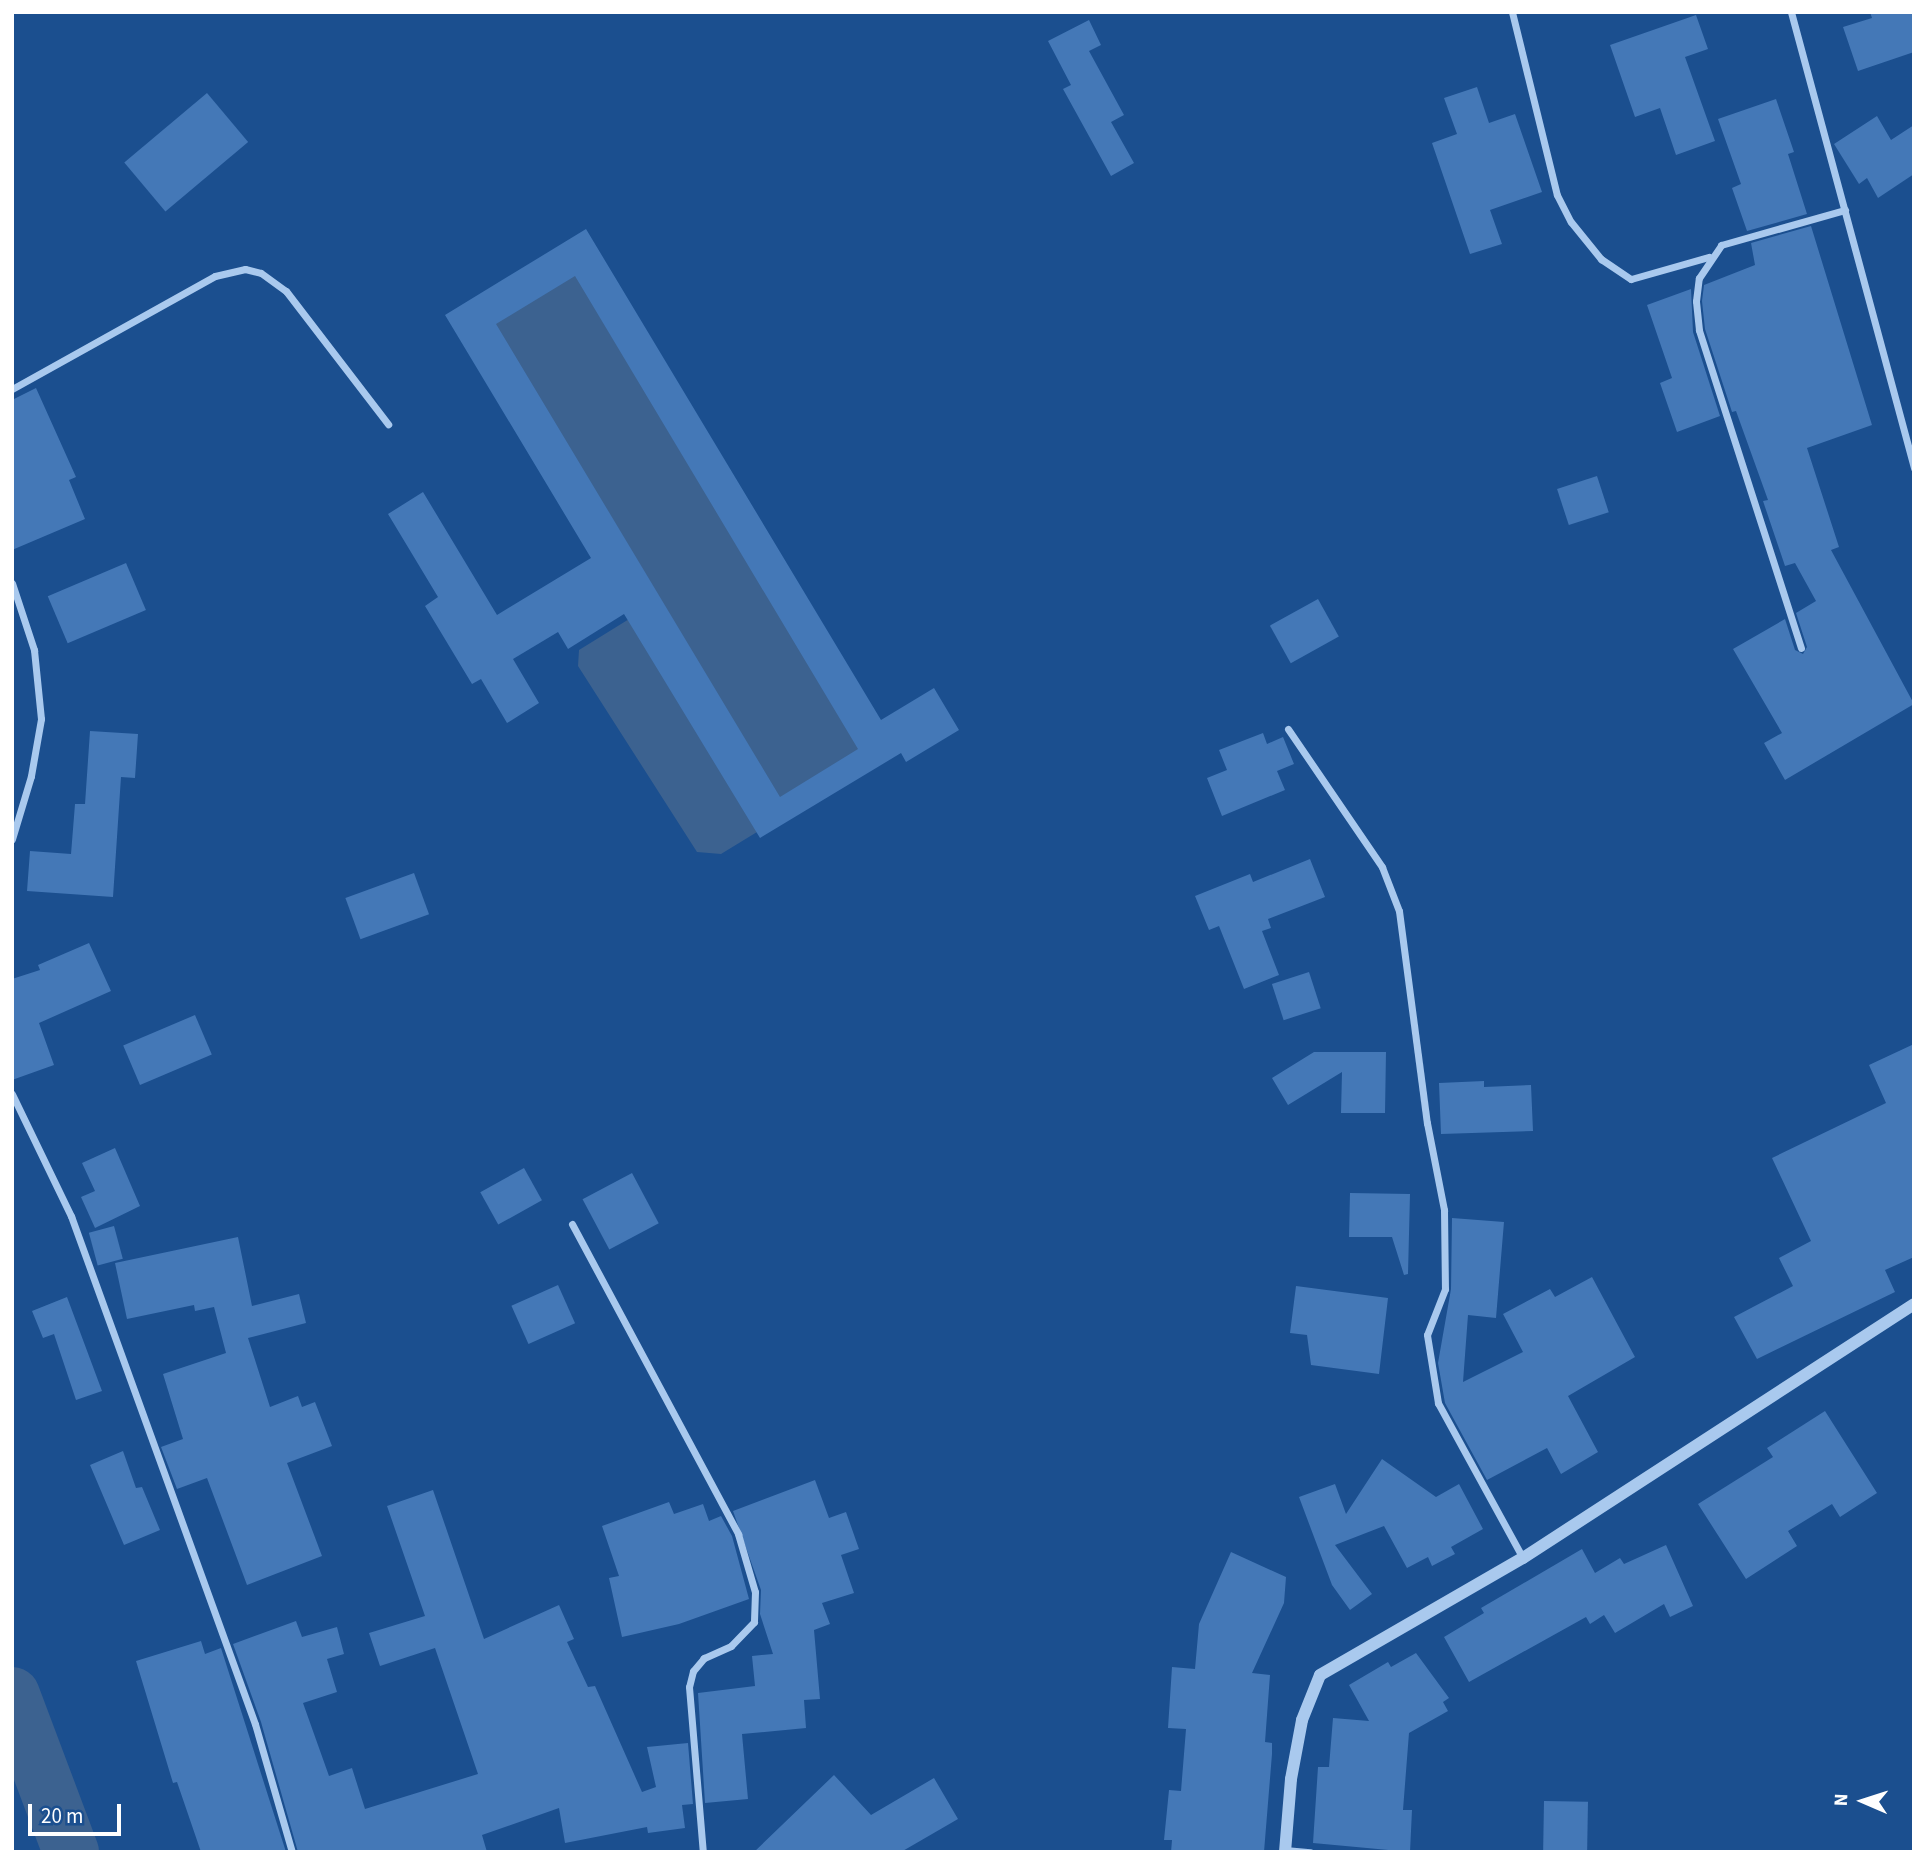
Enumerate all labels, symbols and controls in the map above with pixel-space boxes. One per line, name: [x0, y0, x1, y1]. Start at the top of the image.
north arrow: [1828, 1766, 1898, 1836]
scale bar: [32, 1790, 124, 1834]
text: N: [1828, 1793, 1855, 1807]
text: 20 m: [41, 1801, 83, 1831]

